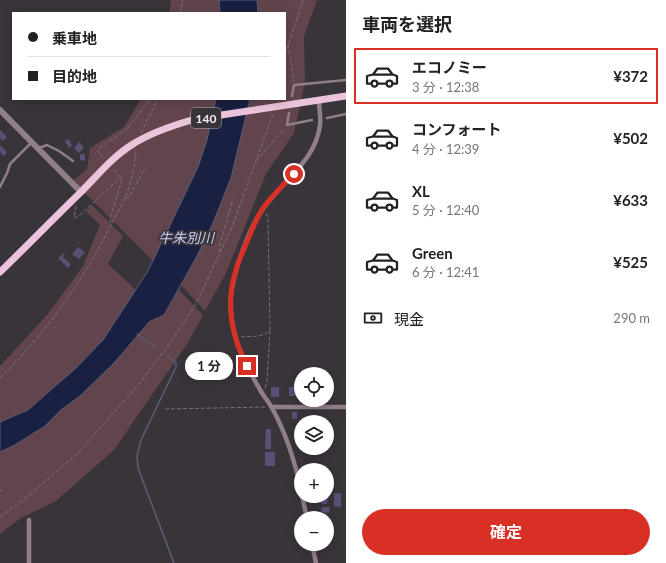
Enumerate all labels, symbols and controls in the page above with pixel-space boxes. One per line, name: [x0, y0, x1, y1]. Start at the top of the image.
text: 車両を選択: [362, 13, 452, 35]
text: 乗車地: [52, 29, 97, 47]
icon: car: [364, 58, 400, 94]
text: エコノミー: [412, 58, 487, 76]
text: 目的地: [52, 67, 97, 85]
text: ¥372: [613, 67, 648, 85]
text: 3 分 · 12:38: [412, 79, 479, 95]
road number: 140: [191, 108, 221, 128]
icon: car: [364, 120, 400, 156]
text: コンフォート: [412, 120, 502, 138]
text: ¥502: [613, 129, 648, 147]
text: 4 分 · 12:39: [412, 141, 479, 157]
route start: [285, 165, 303, 183]
icon: car: [364, 182, 400, 218]
text: XL: [412, 182, 430, 200]
text: ¥633: [613, 191, 648, 209]
text: 5 分 · 12:40: [412, 202, 479, 218]
water label: 牛朱別川: [158, 229, 216, 246]
icon: car: [364, 244, 400, 280]
text: Green: [412, 244, 453, 262]
text: ¥525: [613, 253, 648, 271]
text: 6 分 · 12:41: [412, 264, 479, 280]
icon: cash: [362, 307, 384, 329]
text: 現金: [394, 310, 424, 328]
text: 290 m: [613, 310, 650, 326]
callout: 1 分: [185, 352, 233, 380]
route end: [238, 357, 256, 375]
text: 1 分: [197, 358, 221, 374]
map controls: [294, 367, 334, 551]
button: locate: [294, 367, 334, 407]
button: layers: [294, 415, 334, 455]
button: +: [294, 463, 334, 503]
button: 確定: [362, 509, 650, 555]
button: −: [294, 511, 334, 551]

